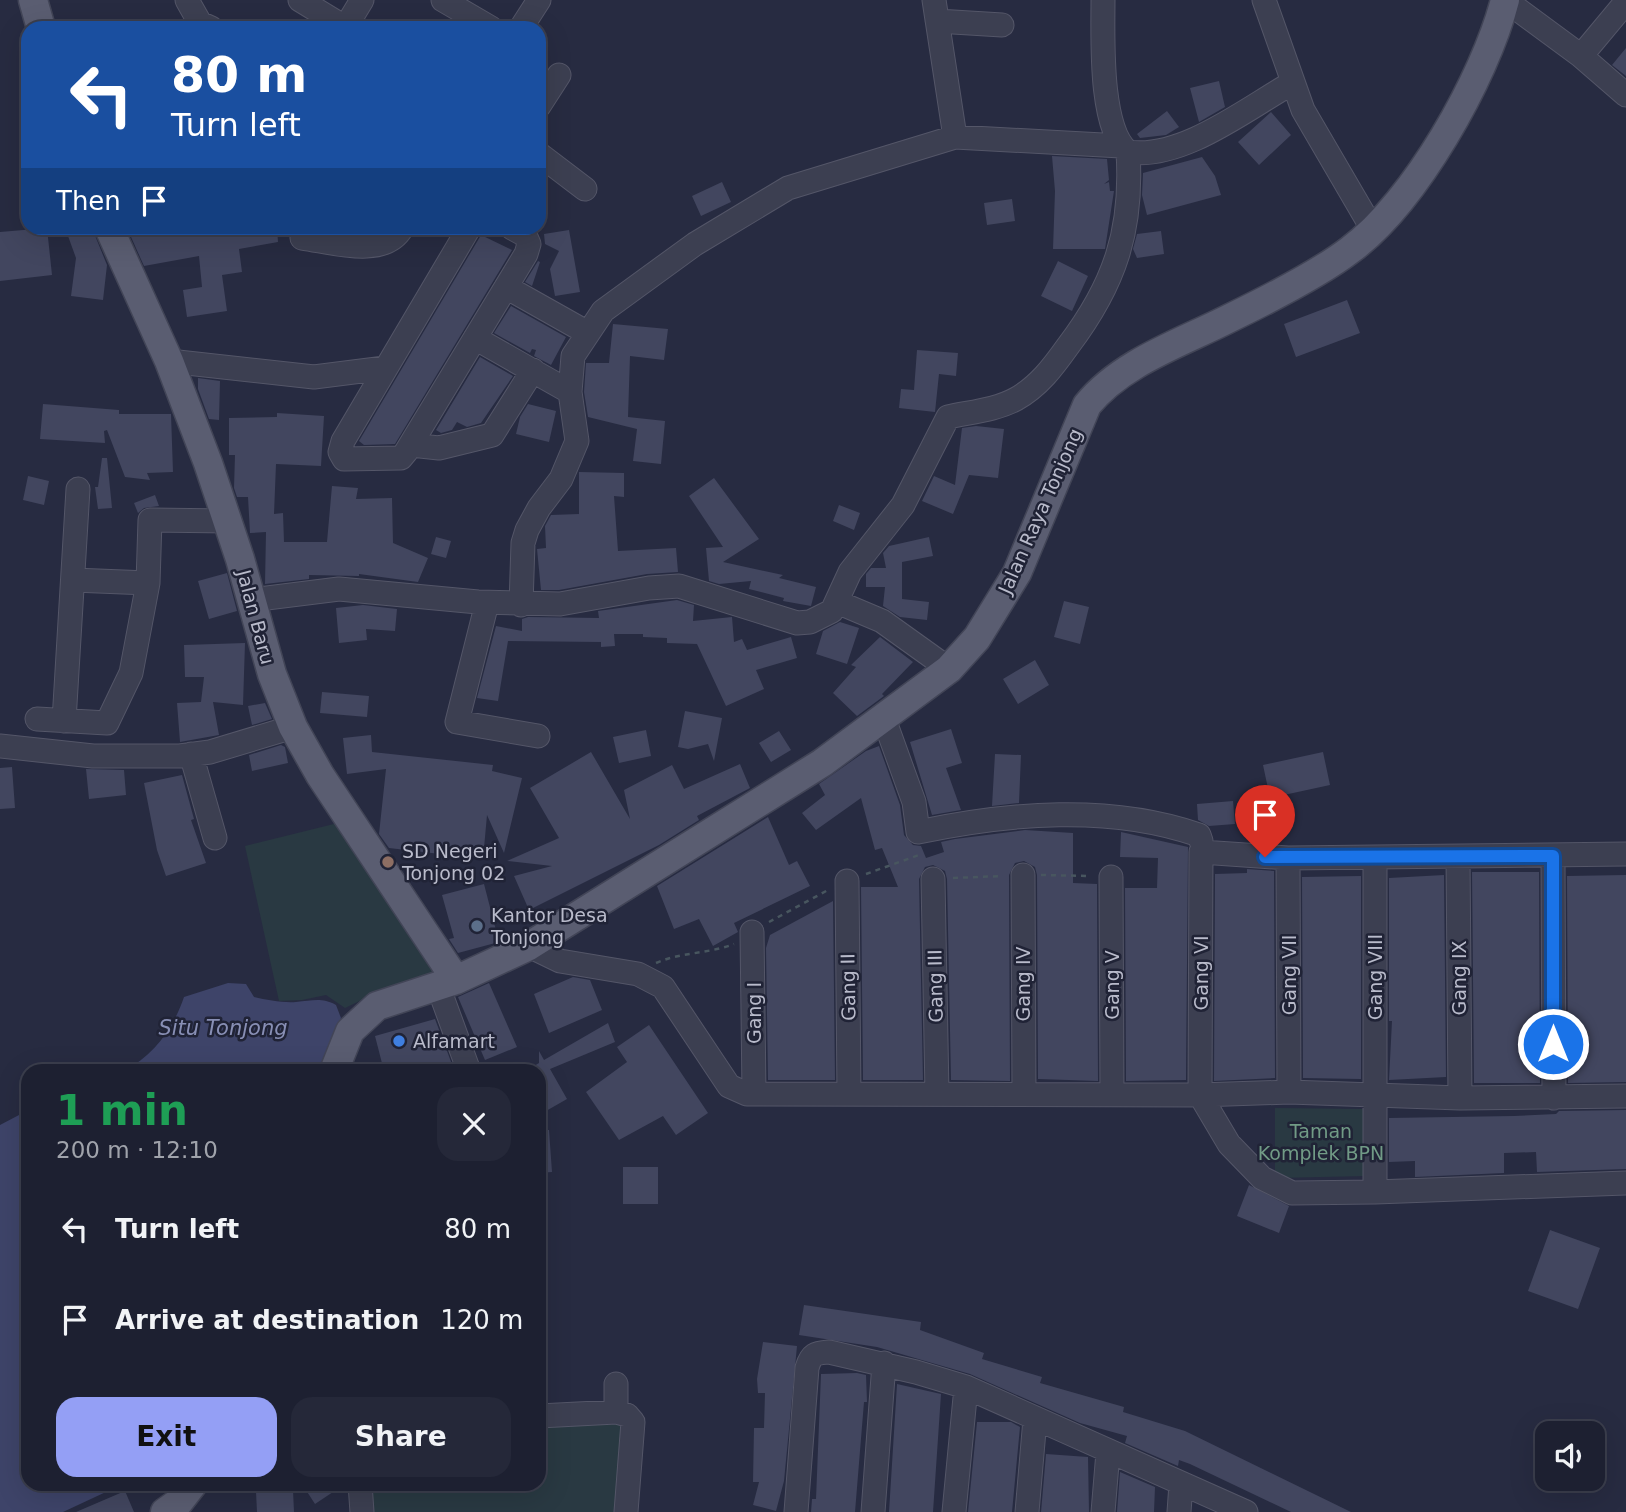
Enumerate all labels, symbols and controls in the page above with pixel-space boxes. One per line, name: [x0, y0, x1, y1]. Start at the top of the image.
text: 80 m: [171, 47, 307, 104]
icon: left: [56, 49, 147, 140]
text: Turn left: [171, 106, 301, 144]
icon: arrive: [135, 182, 173, 220]
text: Then: [56, 186, 121, 216]
street label: Jalan Raya Tonjong: [993, 425, 1086, 598]
street label: Jalan Baru: [233, 566, 279, 667]
pin: [1235, 785, 1295, 857]
icon: arrive: [1246, 796, 1284, 834]
place label: SD Negeri Tonjong 02: [401, 840, 505, 884]
marker: SD Negeri Tonjong 02: [380, 854, 396, 870]
place label: Kantor Desa Tonjong: [490, 904, 608, 948]
marker: Kantor Desa Tonjong: [469, 918, 485, 934]
street label: Gang VIII: [1364, 934, 1386, 1020]
street label: Gang VI: [1190, 935, 1212, 1011]
street label: Gang VII: [1278, 935, 1300, 1015]
street label: Gang IX: [1448, 940, 1470, 1016]
street label: Gang IV: [1012, 946, 1034, 1022]
street label: Gang III: [923, 949, 947, 1023]
street label: Gang V: [1101, 950, 1123, 1020]
street label: Gang II: [836, 953, 860, 1021]
street label: Gang I: [743, 982, 765, 1044]
position arrow: [1516, 1007, 1590, 1081]
water label: Situ Tonjong: [158, 1016, 288, 1040]
place label: Alfamart: [413, 1030, 495, 1052]
marker: Alfamart: [391, 1033, 407, 1049]
text: 1 min: [56, 1086, 188, 1135]
button: close: [437, 1087, 511, 1161]
park label: Taman Komplek BPN: [1258, 1120, 1384, 1164]
text: 200 m · 12:10: [56, 1137, 218, 1163]
icon: left: [56, 1210, 94, 1248]
text: Turn left: [115, 1214, 239, 1244]
text: 80 m: [444, 1214, 511, 1244]
icon: arrive: [56, 1301, 94, 1339]
text: Arrive at destination: [115, 1305, 419, 1335]
text: 120 m: [440, 1305, 523, 1335]
button: Exit: [56, 1397, 277, 1477]
button: Share: [291, 1397, 511, 1477]
map controls: [1535, 1421, 1605, 1491]
button: sound: [1535, 1421, 1605, 1491]

